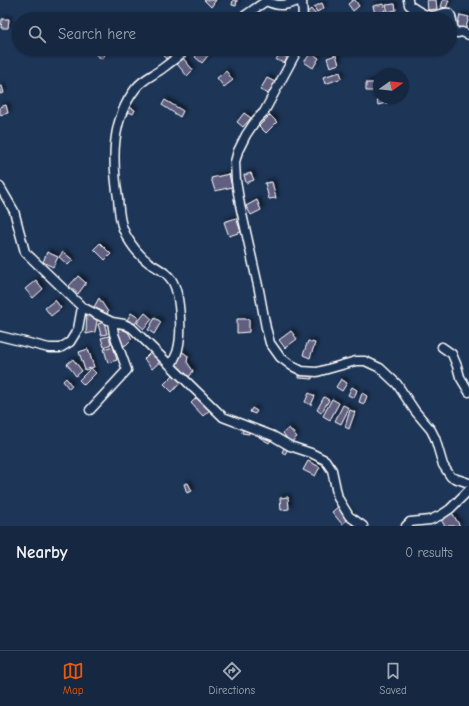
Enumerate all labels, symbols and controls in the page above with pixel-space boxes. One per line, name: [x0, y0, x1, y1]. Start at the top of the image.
search box: [12, 12, 457, 56]
icon: search: [26, 23, 48, 45]
text: Search here: [58, 25, 136, 43]
north arrow: [373, 68, 409, 104]
text: Nearby: [16, 543, 67, 562]
text: 0 results: [405, 545, 453, 560]
tab: Map: [62, 660, 84, 697]
tab: Directions: [208, 660, 255, 697]
tab: Saved: [379, 660, 407, 697]

